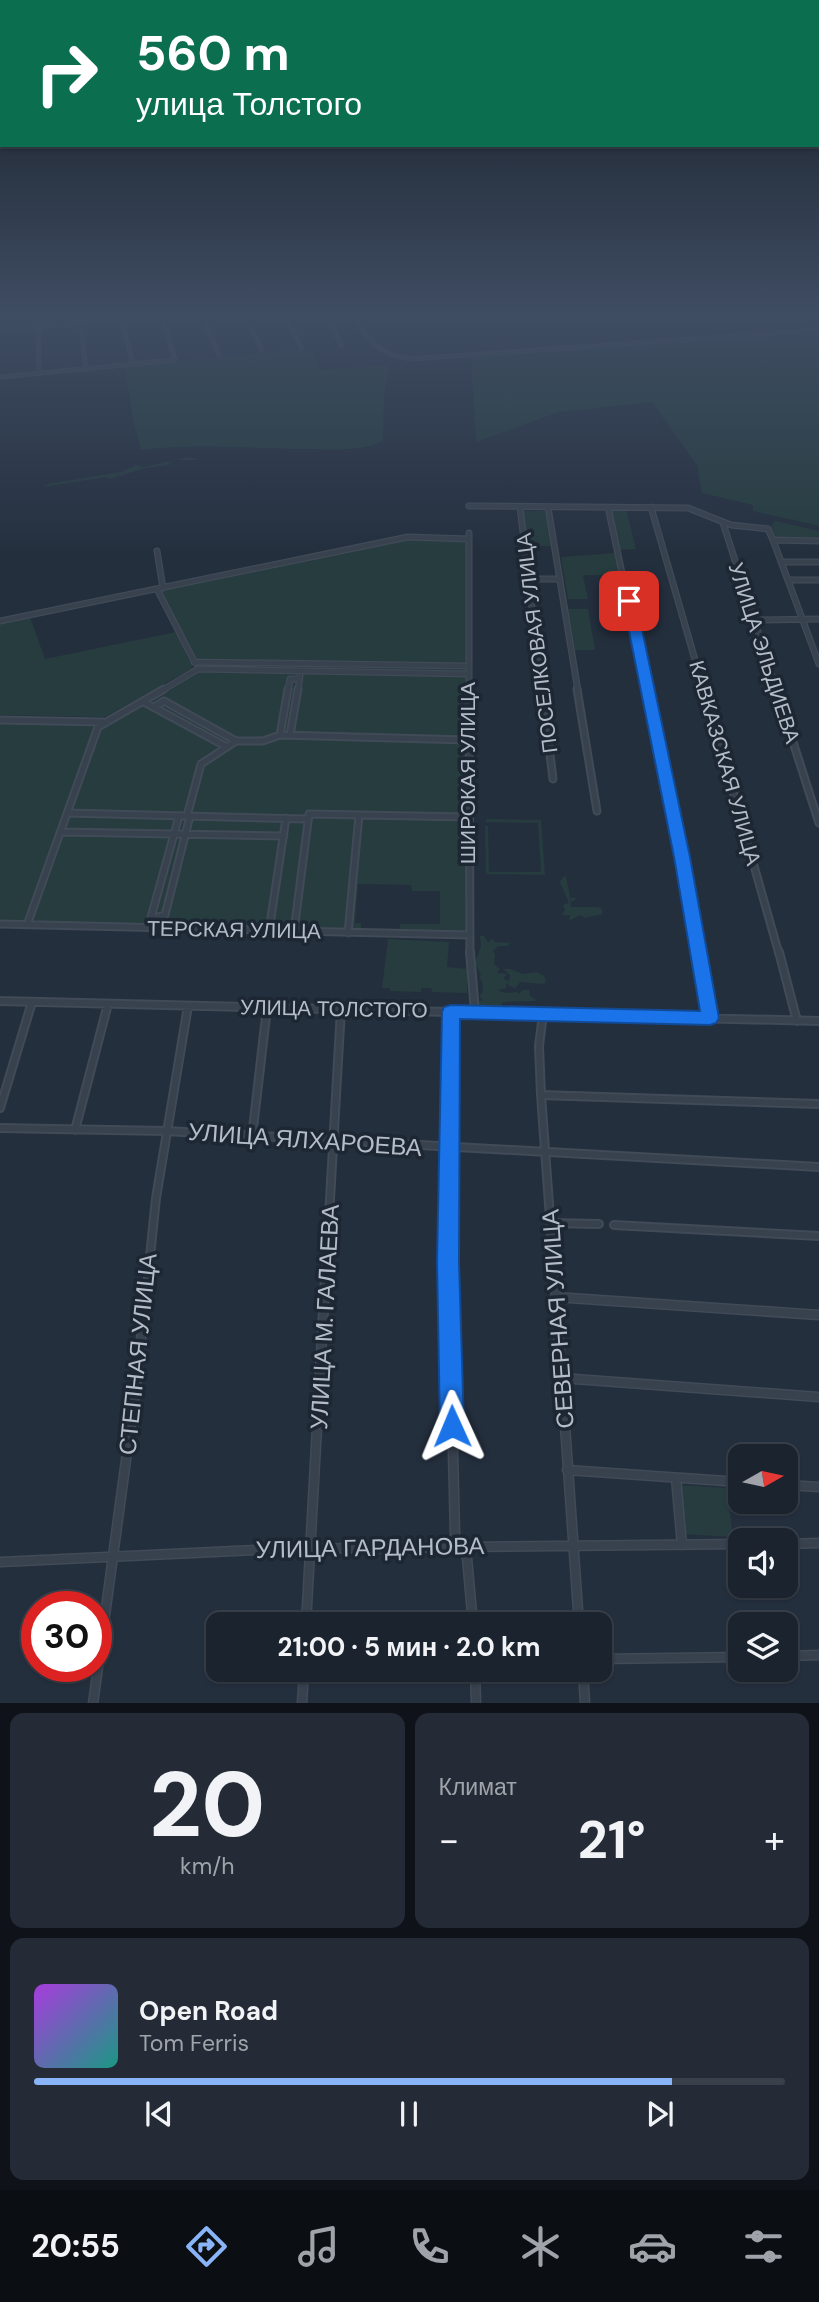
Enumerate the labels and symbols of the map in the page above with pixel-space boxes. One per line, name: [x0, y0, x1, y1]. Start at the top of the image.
street label: ПОСЕЛКОВАЯ УЛИЦА: [510, 531, 564, 755]
street label: УЛИЦА ЭЛЬДИЕВА: [722, 559, 806, 747]
pin: [599, 571, 659, 631]
street label: КАВКАЗСКАЯ УЛИЦА: [682, 657, 768, 869]
street label: ШИРОКАЯ УЛИЦА: [454, 682, 482, 864]
street label: ТЕРСКАЯ УЛИЦА: [147, 914, 321, 946]
street label: УЛИЦА ТОЛСТОГО: [240, 993, 428, 1025]
street label: УЛИЦА ЯЛХАРОЕВА: [187, 1116, 423, 1163]
street label: УЛИЦА М. ГАЛАЕВА: [303, 1203, 346, 1430]
street label: СЕВЕРНАЯ УЛИЦА: [534, 1208, 581, 1430]
street label: СТЕПНАЯ УЛИЦА: [111, 1252, 164, 1456]
position arrow: [415, 1389, 489, 1463]
north arrow: [728, 1444, 798, 1514]
street label: УЛИЦА ГАРДАНОВА: [255, 1530, 485, 1565]
speed limit sign: 30: [21, 1591, 112, 1682]

